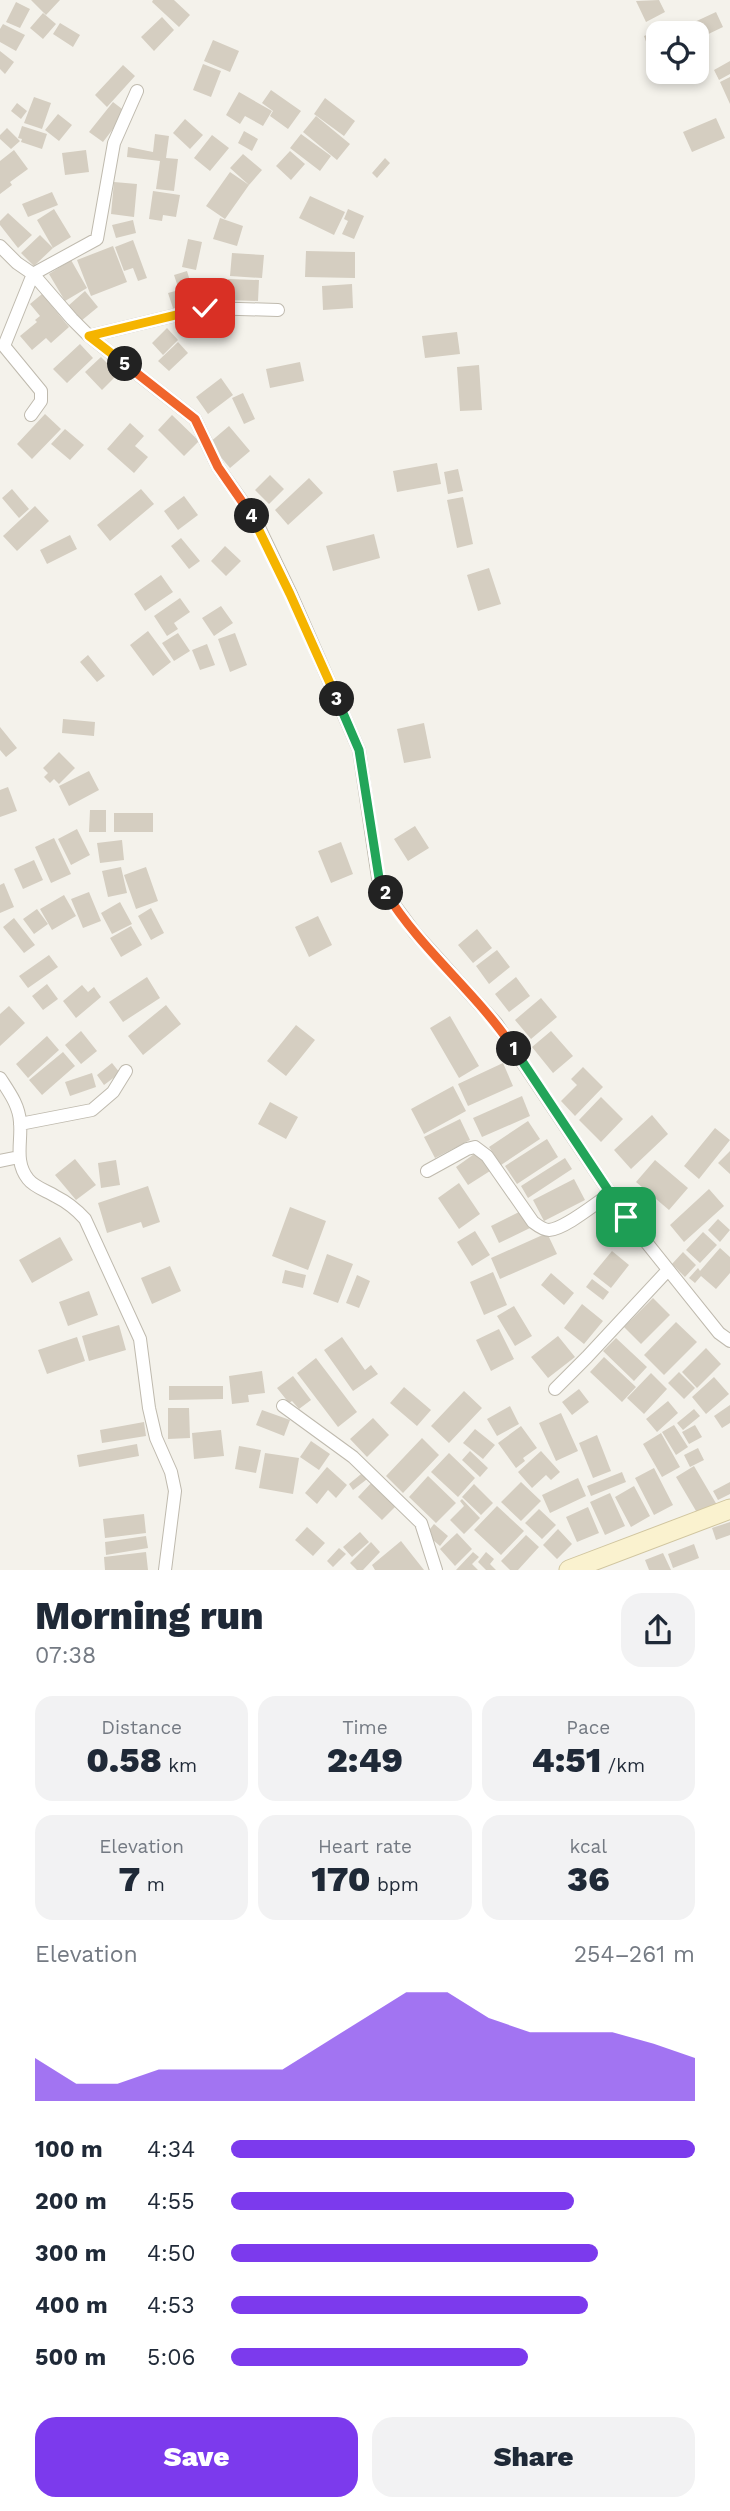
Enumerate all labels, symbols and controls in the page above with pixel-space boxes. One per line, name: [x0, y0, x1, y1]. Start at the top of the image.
map controls: [646, 21, 709, 84]
button: locate: [646, 21, 709, 84]
pin: [175, 278, 235, 338]
icon: check: [186, 289, 224, 327]
pin: 5: [108, 346, 142, 382]
text: 5: [119, 352, 130, 375]
pin: 4: [234, 498, 270, 534]
text: 4: [245, 504, 258, 527]
pin: 3: [320, 682, 354, 716]
text: 3: [331, 687, 342, 710]
pin: 2: [368, 876, 404, 910]
text: 2: [380, 881, 391, 904]
pin: 1: [496, 1032, 532, 1066]
text: 1: [509, 1037, 518, 1060]
pin: [596, 1187, 656, 1247]
icon: arrive: [607, 1198, 645, 1236]
button: share: [621, 1593, 695, 1667]
text: Morning run: [35, 1594, 264, 1638]
text: 07:38: [35, 1642, 96, 1669]
text: Distance: [101, 1716, 182, 1739]
text: Time: [342, 1716, 388, 1739]
text: Pace: [566, 1716, 610, 1739]
text: 0.58: [86, 1739, 162, 1781]
text: 2:49: [327, 1739, 403, 1781]
text: 4:51: [532, 1739, 601, 1781]
text: km: [162, 1754, 197, 1777]
text: /km: [601, 1754, 645, 1777]
text: Elevation: [99, 1835, 184, 1858]
text: Heart rate: [318, 1835, 412, 1858]
text: kcal: [570, 1835, 607, 1858]
text: 7: [118, 1858, 140, 1900]
text: 170: [311, 1858, 370, 1900]
text: 36: [567, 1858, 610, 1900]
text: m: [140, 1873, 165, 1896]
text: bpm: [370, 1873, 419, 1896]
text: Elevation: [35, 1941, 138, 1968]
text: 254–261 m: [574, 1941, 695, 1968]
text: 100 m: [35, 2136, 103, 2163]
text: 4:34: [147, 2136, 195, 2163]
text: 200 m: [35, 2188, 107, 2215]
text: 4:55: [147, 2188, 195, 2215]
text: 300 m: [35, 2240, 106, 2267]
text: 4:50: [147, 2240, 196, 2267]
text: 400 m: [35, 2292, 108, 2319]
text: 4:53: [147, 2292, 195, 2319]
text: 500 m: [35, 2344, 106, 2371]
text: 5:06: [147, 2344, 195, 2371]
button: Save: [35, 2417, 358, 2497]
button: Share: [372, 2417, 695, 2497]

